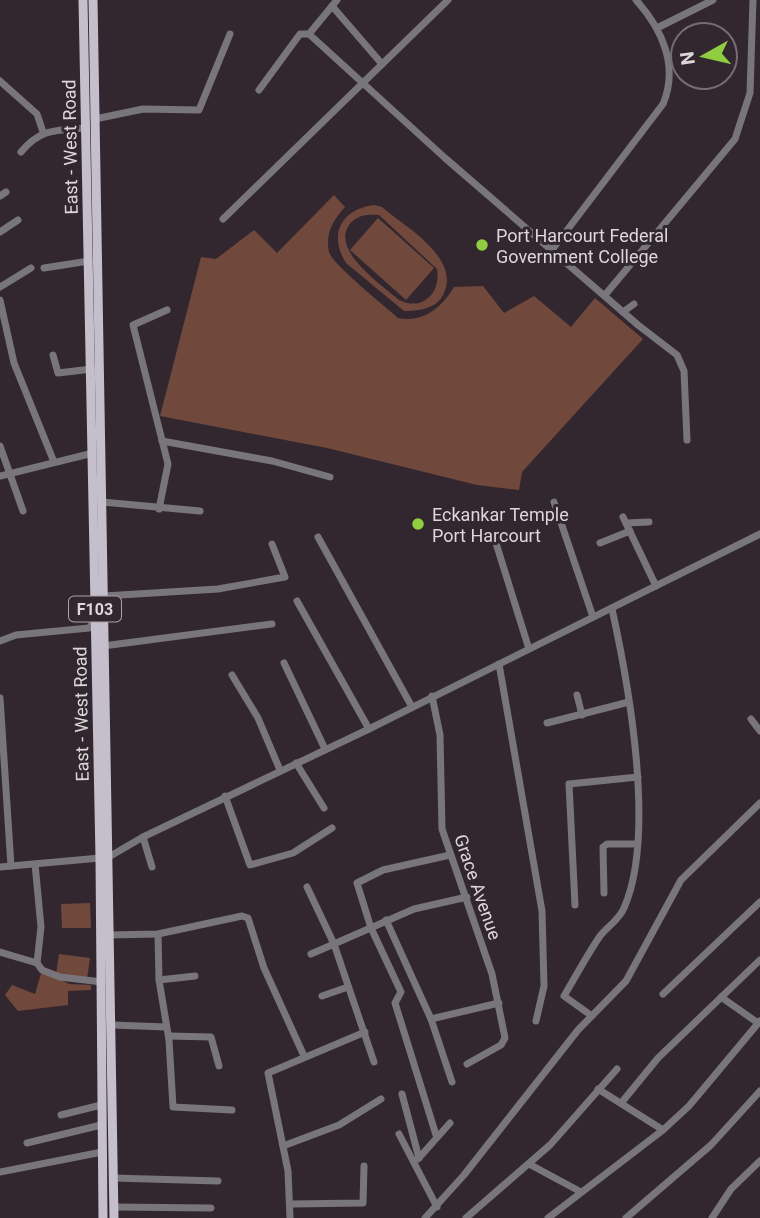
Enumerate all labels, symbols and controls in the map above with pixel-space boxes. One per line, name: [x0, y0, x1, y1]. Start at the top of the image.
north arrow: [669, 21, 739, 91]
text: N: [675, 50, 700, 67]
street label: East - West Road: [58, 79, 82, 215]
place label: Port Harcourt Federal Government College: [496, 225, 668, 267]
marker: Port Harcourt Federal Government College: [474, 237, 490, 253]
place label: Eckankar Temple Port Harcourt: [432, 504, 569, 546]
marker: Eckankar Temple Port Harcourt: [410, 516, 426, 532]
road number: F103: [69, 596, 121, 622]
street label: East - West Road: [69, 646, 93, 782]
street label: Grace Avenue: [450, 832, 506, 942]

